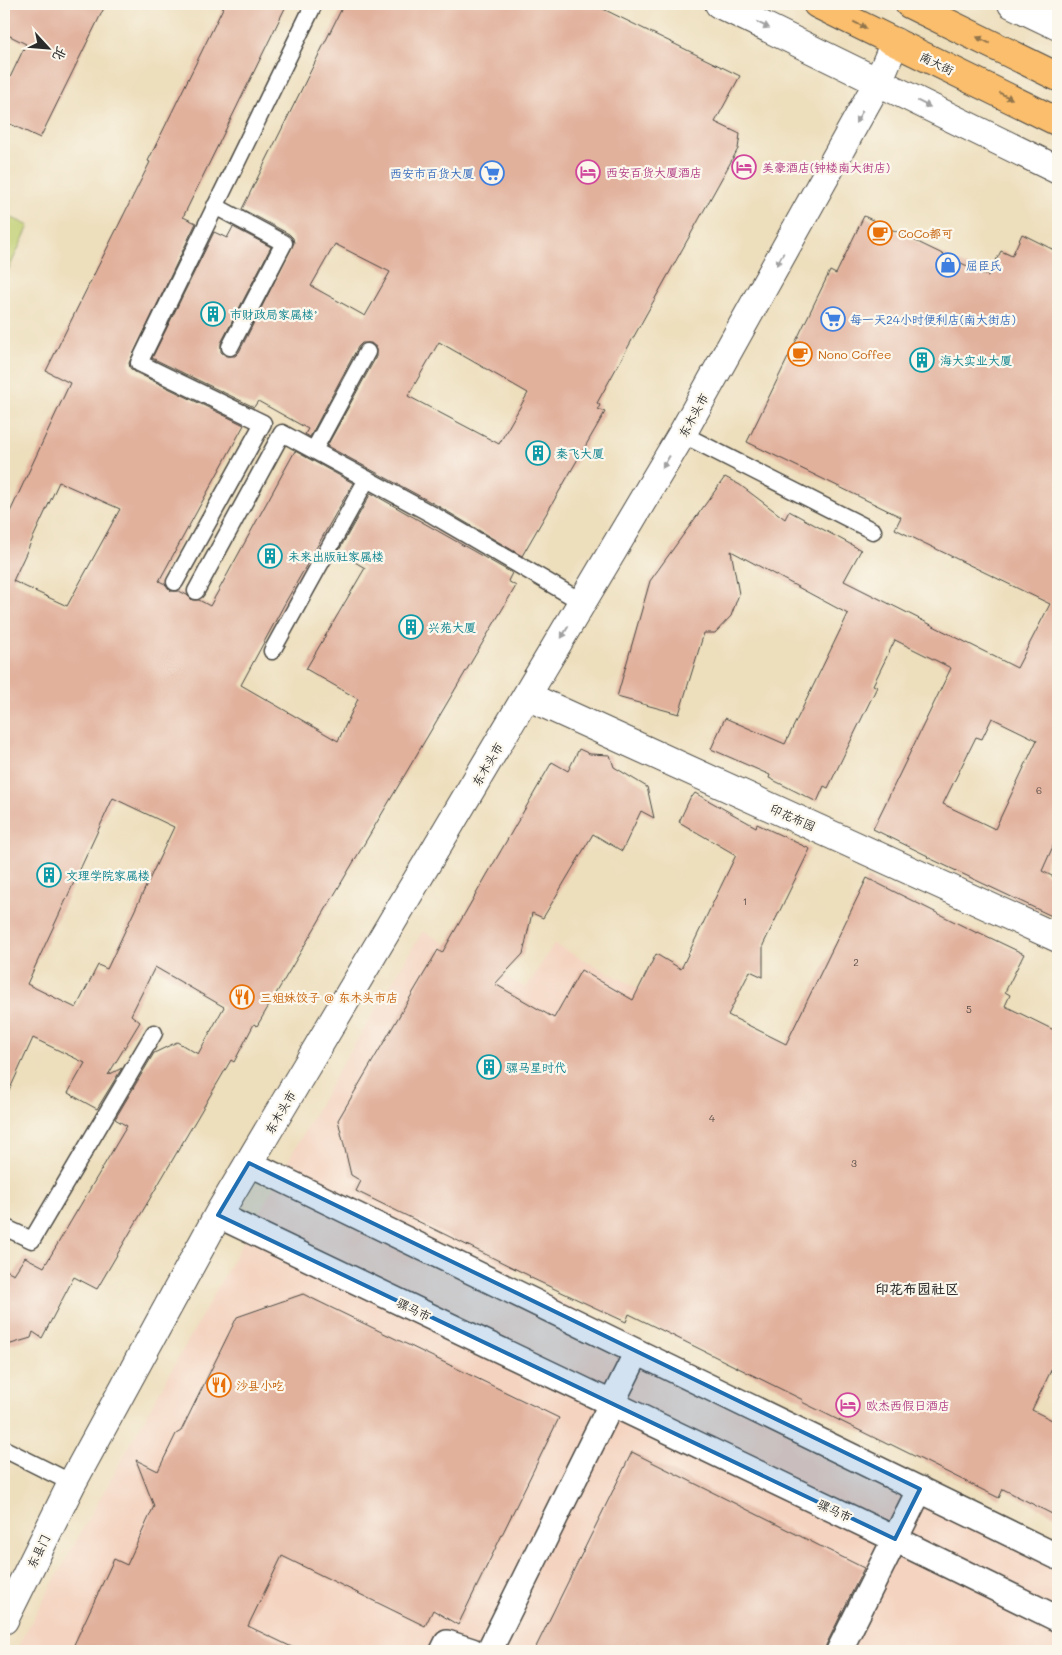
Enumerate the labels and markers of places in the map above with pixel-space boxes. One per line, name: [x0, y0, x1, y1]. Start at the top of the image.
hotel icon: 美豪酒店(钟楼南大街店): [731, 154, 757, 180]
hotel icon: 西安百货大厦酒店: [575, 159, 601, 185]
place label: 美豪酒店(钟楼南大街店): [762, 159, 890, 175]
supermarket icon: 西安市百货大厦: [479, 160, 505, 186]
place label: 西安百货大厦酒店: [606, 164, 702, 180]
place label: 西安市百货大厦: [390, 165, 474, 181]
cafe icon: CoCo都可: [867, 220, 893, 246]
place label: CoCo都可: [898, 225, 953, 241]
shop icon: 屈臣氏: [935, 252, 961, 278]
place label: 屈臣氏: [966, 257, 1002, 273]
building icon: 市财政局家属楼‘: [200, 301, 226, 327]
place label: 市财政局家属楼‘: [230, 306, 317, 322]
supermarket icon: 每一天24小时便利店(南大街店): [820, 306, 846, 332]
place label: 每一天24小时便利店(南大街店): [850, 311, 1016, 327]
cafe icon: Nono Coffee: [787, 341, 813, 367]
place label: Nono Coffee: [818, 346, 891, 362]
building icon: 海大实业大厦: [909, 347, 935, 373]
place label: 海大实业大厦: [940, 352, 1012, 368]
building icon: 秦飞大厦: [525, 440, 551, 466]
place label: 秦飞大厦: [556, 445, 604, 461]
building icon: 未来出版社家属楼: [257, 543, 283, 569]
place label: 未来出版社家属楼: [288, 548, 384, 564]
building icon: 兴苑大厦: [398, 614, 424, 640]
place label: 兴苑大厦: [428, 619, 476, 635]
building icon: 文理学院家属楼: [36, 862, 62, 888]
place label: 文理学院家属楼: [66, 867, 150, 883]
restaurant icon: 三姐妹饺子 @ 东木头市店: [229, 984, 255, 1010]
place label: 三姐妹饺子 @ 东木头市店: [260, 989, 398, 1005]
building icon: 骡马星时代: [476, 1054, 502, 1080]
place label: 骡马星时代: [506, 1059, 566, 1075]
restaurant icon: 沙县小吃: [206, 1372, 232, 1398]
place label: 沙县小吃: [236, 1377, 284, 1393]
hotel icon: 欧杰西假日酒店: [835, 1392, 861, 1418]
place label: 欧杰西假日酒店: [866, 1397, 950, 1413]

